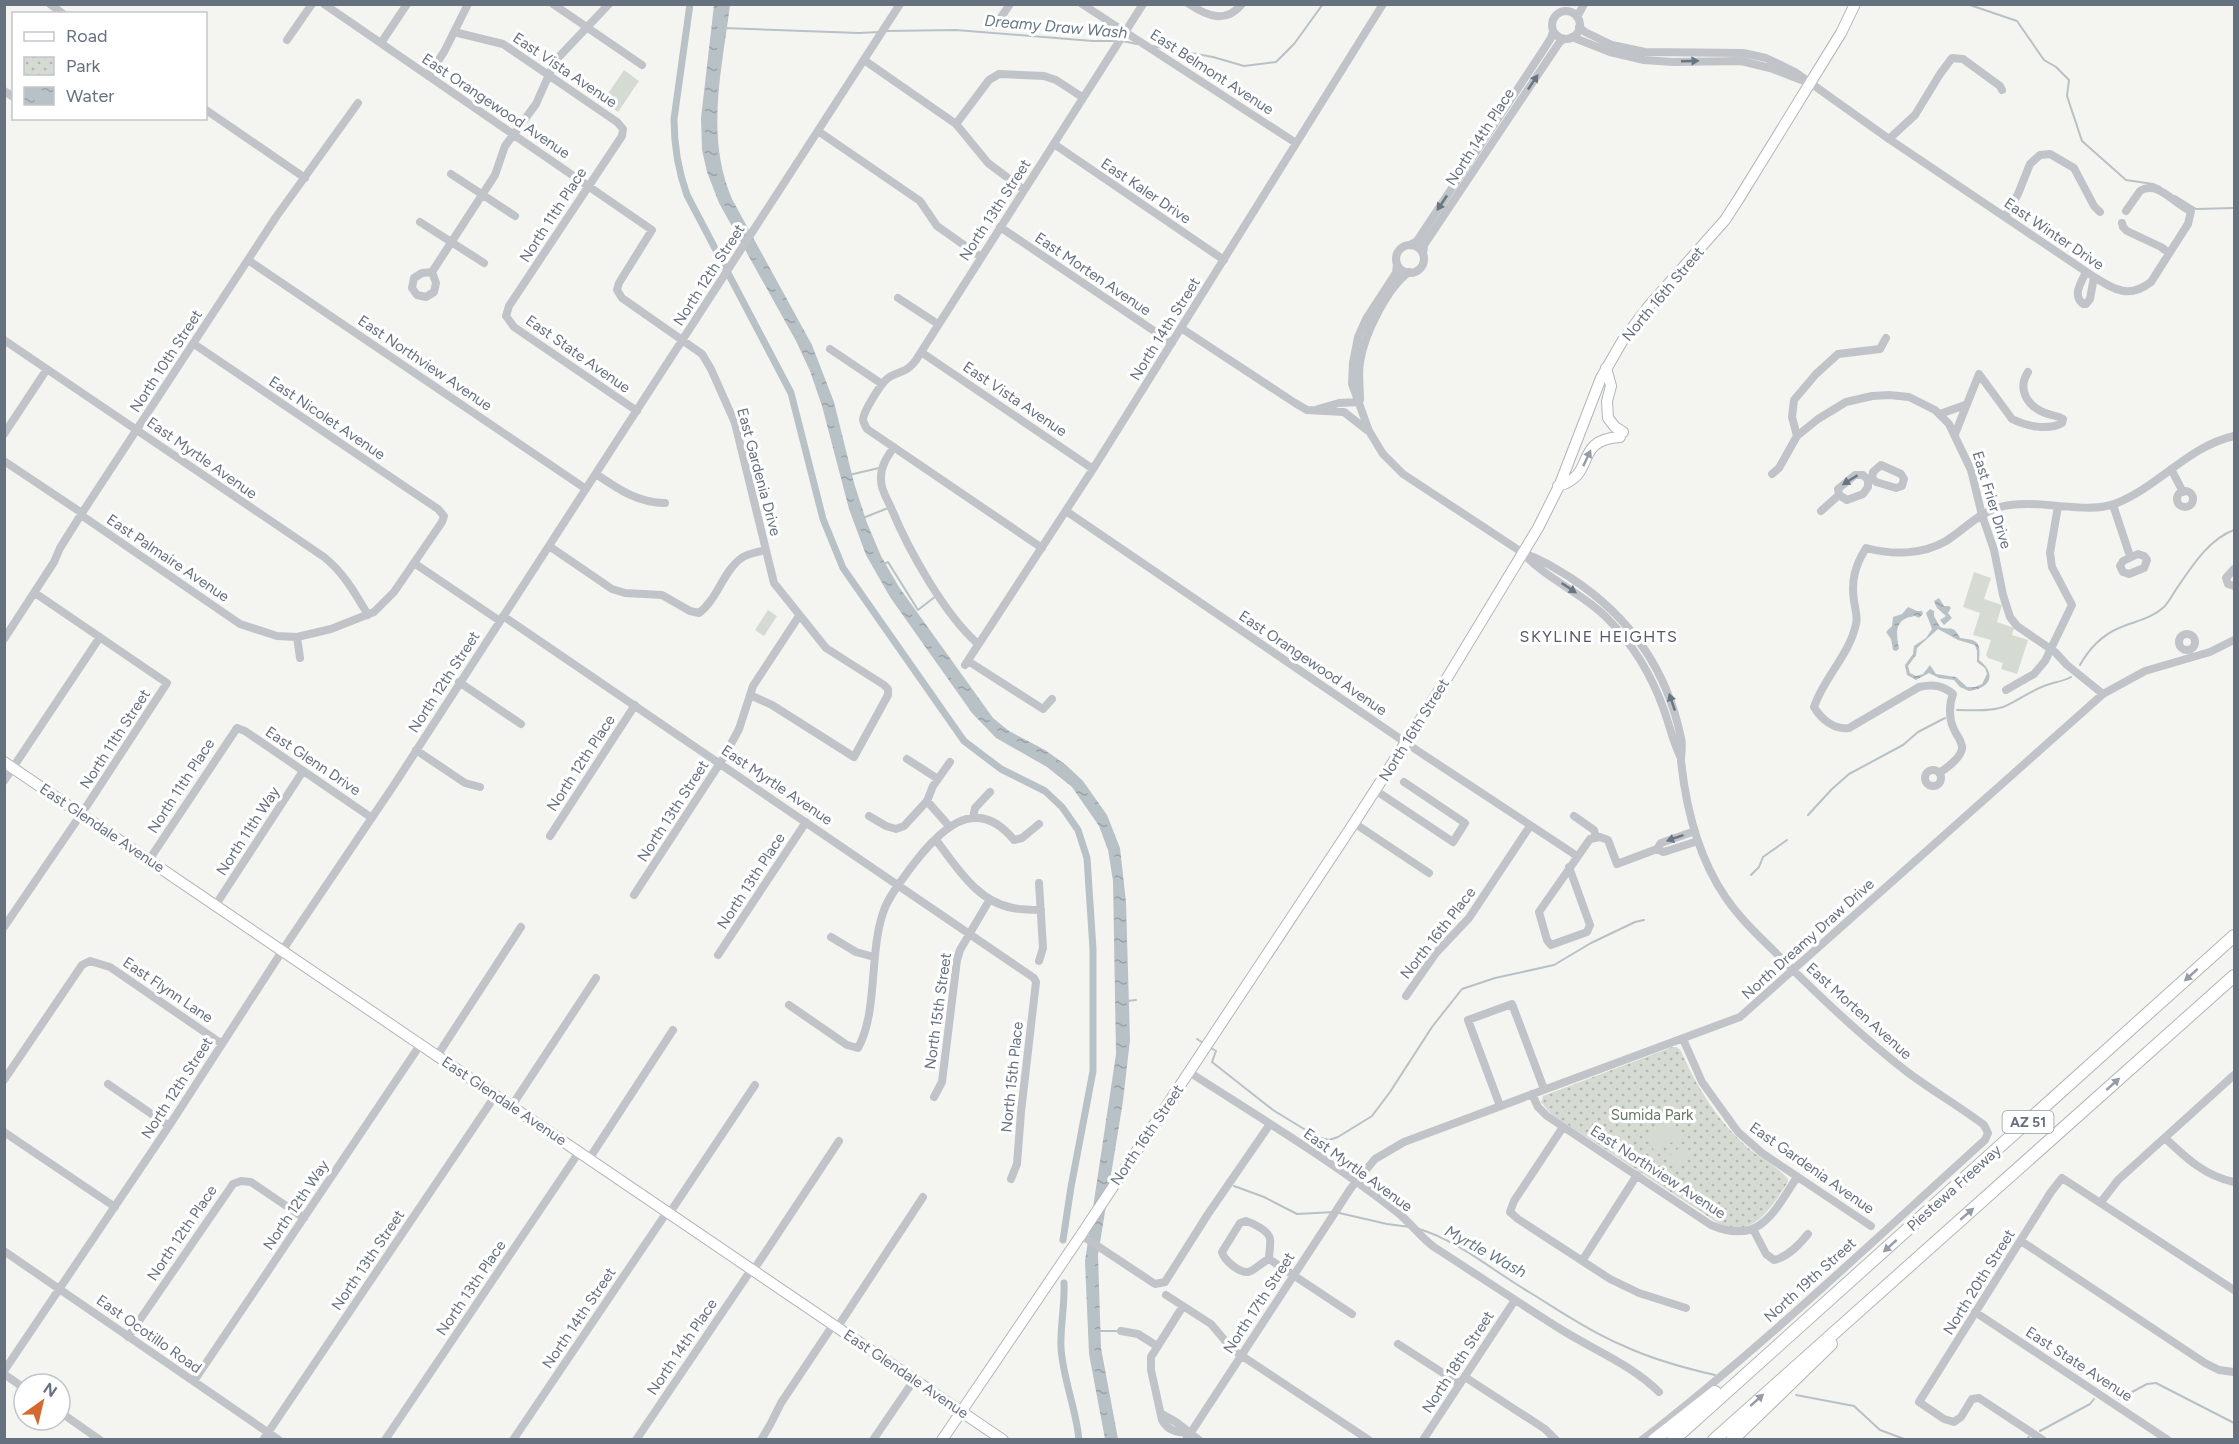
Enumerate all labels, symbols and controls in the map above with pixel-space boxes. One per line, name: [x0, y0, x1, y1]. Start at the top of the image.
water label: Dreamy Draw Wash: [984, 11, 1128, 42]
legend: [12, 12, 207, 120]
text: Road: [66, 25, 107, 47]
street label: East Belmont Avenue: [1147, 25, 1277, 119]
street label: East Vista Avenue: [510, 29, 620, 111]
street label: East Orangewood Avenue: [419, 50, 573, 162]
text: Park: [66, 55, 101, 77]
one-way arrow: [1680, 57, 1699, 66]
one-way arrow: [1527, 74, 1539, 90]
text: Water: [66, 85, 114, 107]
street label: North 14th Place: [1442, 85, 1518, 189]
street label: East Kaler Drive: [1098, 154, 1194, 228]
street label: North 13th Street: [956, 156, 1035, 264]
street label: North 11th Place: [516, 164, 590, 266]
street label: East Winter Drive: [2001, 194, 2107, 274]
one-way arrow: [1437, 195, 1448, 211]
street label: North 12th Street: [669, 221, 749, 329]
street label: East Morten Avenue: [1032, 229, 1154, 319]
street label: North 16th Street: [1618, 243, 1708, 345]
street label: North 14th Street: [1126, 274, 1204, 384]
street label: North 10th Street: [126, 306, 206, 416]
street label: East Northview Avenue: [355, 311, 495, 415]
street label: East State Avenue: [522, 311, 634, 397]
street label: East Vista Avenue: [960, 358, 1070, 440]
street label: East Nicolet Avenue: [265, 372, 389, 464]
street label: East Gardenia Drive: [733, 406, 785, 538]
street label: East Myrtle Avenue: [144, 413, 260, 503]
one-way arrow: [1582, 449, 1592, 467]
street label: East Frier Drive: [1969, 449, 2015, 551]
one-way arrow: [1842, 474, 1858, 485]
street label: East Palmaire Avenue: [103, 510, 233, 606]
one-way arrow: [1561, 583, 1577, 594]
street label: East Orangewood Avenue: [1236, 607, 1390, 719]
district label: SKYLINE HEIGHTS: [1520, 627, 1678, 646]
street label: North 12th Street: [404, 628, 484, 736]
street label: North 16th Street: [1375, 675, 1453, 785]
street label: North 11th Street: [76, 685, 154, 792]
one-way arrow: [1666, 693, 1676, 711]
street label: North 12th Place: [543, 711, 619, 815]
street label: East Glenn Drive: [262, 723, 364, 799]
street label: North 11th Place: [144, 735, 218, 837]
street label: East Myrtle Avenue: [718, 741, 836, 829]
street label: North 13th Street: [634, 757, 713, 865]
street label: East Glendale Avenue: [36, 780, 168, 876]
street label: North 11th Way: [213, 783, 284, 879]
street label: North 13th Place: [713, 829, 789, 933]
one-way arrow: [1666, 834, 1684, 844]
street label: North Dreamy Draw Drive: [1738, 875, 1878, 1003]
street label: North 16th Place: [1397, 884, 1479, 982]
street label: North 15th Street: [921, 951, 955, 1071]
street label: East Flynn Lane: [120, 953, 216, 1027]
street label: East Morten Avenue: [1802, 959, 1916, 1063]
one-way arrow: [2184, 968, 2199, 981]
street label: North 15th Place: [997, 1021, 1027, 1133]
street label: North 12th Street: [137, 1034, 217, 1142]
street label: East Glendale Avenue: [438, 1053, 570, 1149]
one-way arrow: [2105, 1077, 2120, 1091]
street label: North 16th Street: [1107, 1081, 1188, 1189]
park label: Sumida Park: [1611, 1106, 1694, 1124]
road number: AZ 51: [2002, 1111, 2054, 1133]
street label: East Gardenia Avenue: [1746, 1118, 1878, 1218]
street label: East Northview Avenue: [1587, 1122, 1729, 1222]
street label: East Myrtle Avenue: [1300, 1124, 1416, 1216]
street label: Piestewa Freeway: [1903, 1141, 2005, 1235]
street label: North 12th Way: [259, 1156, 333, 1253]
street label: North 12th Place: [143, 1182, 221, 1284]
street label: North 13th Street: [328, 1206, 408, 1314]
one-way arrow: [1959, 1208, 1974, 1221]
water label: Myrtle Wash: [1442, 1221, 1530, 1282]
street label: North 20th Street: [1939, 1226, 2019, 1338]
street label: North 19th Street: [1760, 1234, 1860, 1326]
street label: North 13th Place: [432, 1237, 510, 1339]
one-way arrow: [1883, 1239, 1898, 1252]
street label: North 17th Street: [1220, 1249, 1299, 1357]
street label: North 14th Street: [538, 1264, 620, 1372]
street label: East Ocotillo Road: [93, 1291, 205, 1377]
street label: North 14th Place: [643, 1295, 721, 1399]
street label: North 18th Street: [1418, 1307, 1498, 1417]
street label: East State Avenue: [2022, 1323, 2136, 1405]
street label: East Glendale Avenue: [840, 1326, 972, 1422]
north arrow: [12, 1372, 72, 1432]
text: N: [40, 1379, 61, 1401]
one-way arrow: [1749, 1394, 1764, 1407]

